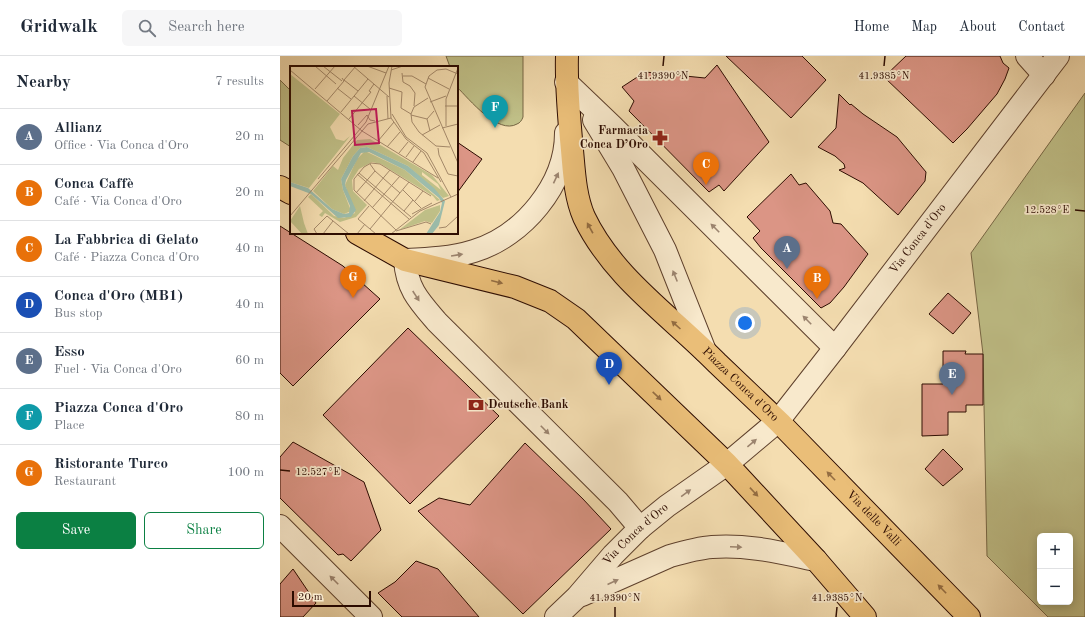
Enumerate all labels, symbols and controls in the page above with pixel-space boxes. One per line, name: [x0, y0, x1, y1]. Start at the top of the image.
search box: [122, 10, 402, 46]
icon: search: [136, 17, 158, 39]
text: Gridwalk: [20, 18, 98, 37]
text: Search here: [168, 20, 245, 35]
text: Home: [854, 20, 889, 34]
text: Map: [911, 20, 937, 34]
text: About: [959, 20, 996, 34]
text: Contact: [1018, 20, 1065, 34]
inset map: [290, 66, 458, 234]
text: 41.9390°N: [637, 71, 689, 81]
text: 41.9385°N: [858, 71, 910, 81]
text: Nearby: [16, 74, 71, 91]
text: 7 results: [215, 75, 264, 88]
pin: F: [482, 95, 508, 128]
text: Allianz: [54, 121, 102, 136]
place label: Farmacia Conca D’Oro: [580, 125, 648, 151]
pharmacy icon: Farmacia Conca D’Oro: [651, 129, 669, 147]
text: A: [24, 130, 34, 143]
text: 20 m: [235, 130, 264, 143]
text: Office · Via Conca d'Oro: [54, 139, 189, 152]
pin: C: [693, 152, 719, 185]
one-way arrow: [553, 172, 559, 183]
text: Conca Caffè: [54, 177, 134, 192]
text: B: [24, 186, 34, 199]
text: 20 m: [235, 186, 264, 199]
text: Café · Via Conca d'Oro: [54, 195, 182, 208]
street label: Via Conca d'Oro: [888, 202, 949, 276]
text: 12.528°E: [1025, 205, 1069, 215]
one-way arrow: [587, 222, 594, 234]
one-way arrow: [710, 223, 720, 233]
text: La Fabbrica di Gelato: [54, 233, 199, 248]
pin: A: [774, 236, 800, 269]
text: C: [25, 242, 33, 255]
text: 40 m: [235, 242, 264, 255]
text: Café · Piazza Conca d'Oro: [54, 251, 199, 264]
one-way arrow: [451, 252, 464, 258]
pin: G: [340, 265, 366, 298]
pin: B: [804, 266, 830, 299]
one-way arrow: [672, 269, 678, 281]
one-way arrow: [491, 279, 503, 285]
text: Conca d'Oro (MB1): [54, 289, 183, 304]
one-way arrow: [412, 291, 420, 301]
text: D: [24, 298, 34, 311]
text: 40 m: [235, 298, 264, 311]
text: Bus stop: [54, 307, 103, 320]
your location: [735, 313, 755, 333]
one-way arrow: [802, 315, 812, 325]
one-way arrow: [671, 320, 681, 330]
text: Esso: [54, 345, 85, 360]
street label: Piazza Conca d'Oro: [700, 346, 781, 424]
pin: D: [596, 352, 622, 385]
text: E: [25, 354, 33, 367]
text: 60 m: [235, 354, 264, 367]
pin: E: [939, 362, 965, 395]
text: Fuel · Via Conca d'Oro: [54, 363, 182, 376]
one-way arrow: [652, 391, 662, 401]
bank icon: Deutsche Bank: [467, 396, 485, 414]
place label: Deutsche Bank: [488, 399, 569, 411]
text: Piazza Conca d'Oro: [54, 401, 183, 416]
text: F: [25, 410, 33, 423]
text: 80 m: [235, 410, 264, 423]
text: Place: [54, 419, 84, 432]
one-way arrow: [540, 425, 550, 435]
one-way arrow: [747, 438, 758, 447]
text: Ristorante Turco: [54, 457, 168, 472]
text: G: [24, 466, 34, 479]
text: 100 m: [227, 466, 264, 479]
text: 12.527°E: [296, 467, 340, 477]
one-way arrow: [826, 471, 836, 481]
text: Restaurant: [54, 475, 116, 488]
one-way arrow: [749, 487, 758, 498]
street label: Via delle Valli: [844, 488, 903, 549]
one-way arrow: [680, 489, 691, 497]
street label: Via Conca d'Oro: [601, 501, 671, 568]
button: Save: [16, 512, 136, 549]
button: Share: [144, 512, 264, 549]
map controls: [1037, 533, 1073, 605]
button: +: [1037, 533, 1073, 569]
one-way arrow: [730, 544, 743, 550]
button: −: [1037, 569, 1073, 605]
one-way arrow: [329, 575, 339, 584]
one-way arrow: [607, 578, 619, 584]
one-way arrow: [937, 584, 947, 594]
scale bar: [292, 589, 371, 608]
text: 20 m: [298, 592, 323, 603]
text: 41.9390°N: [589, 593, 641, 603]
text: 41.9385°N: [811, 593, 863, 603]

